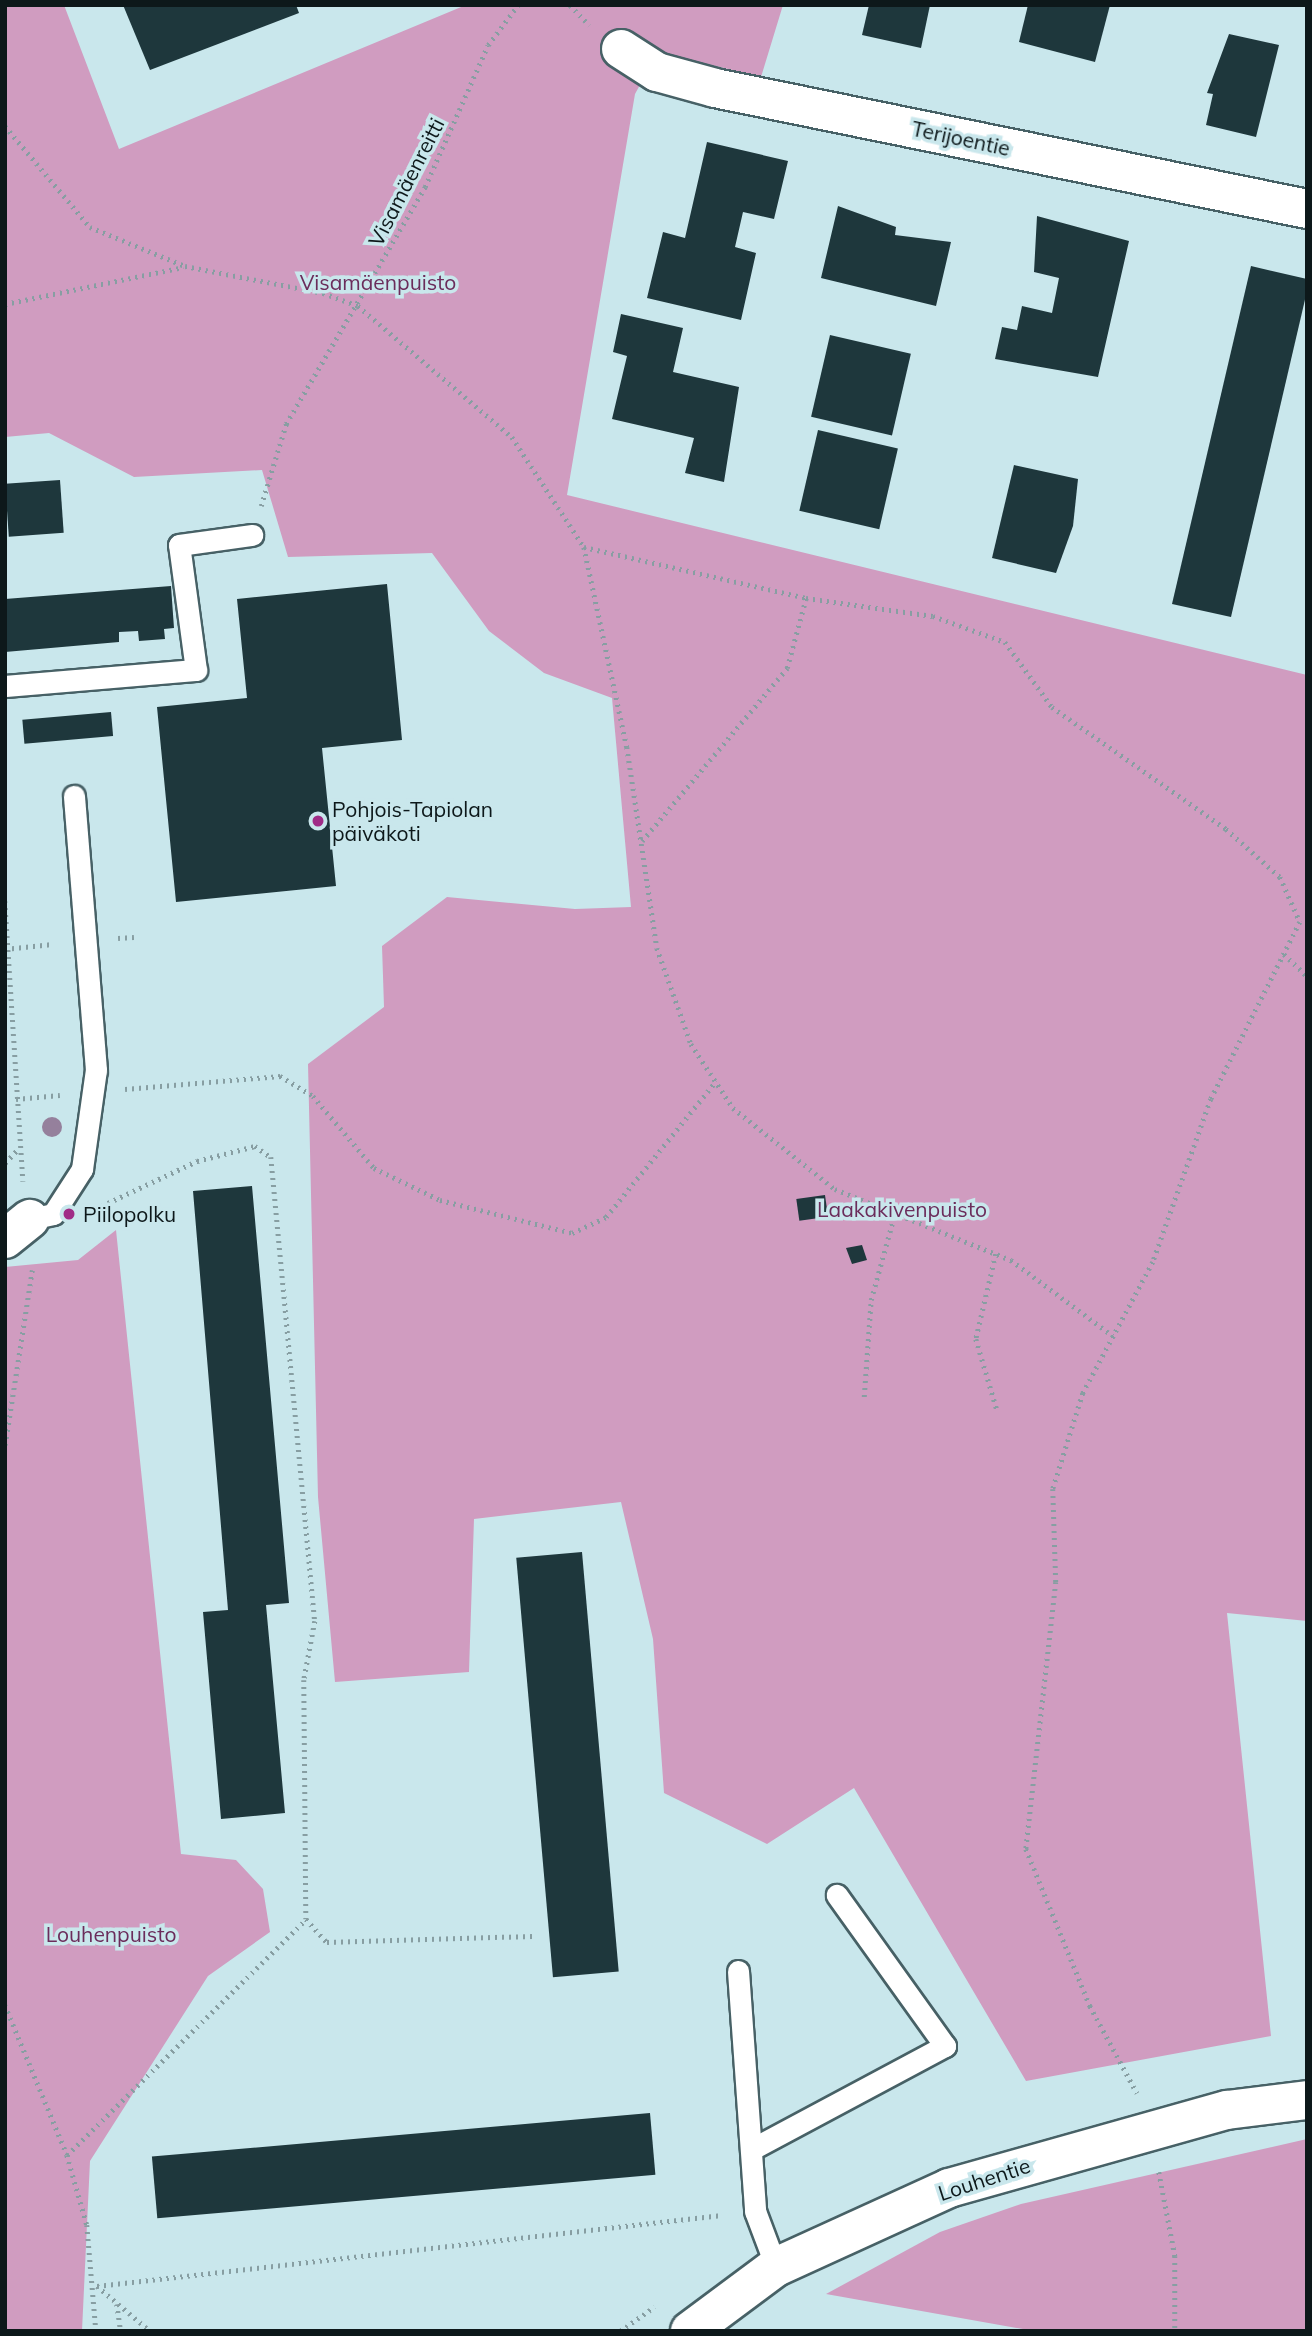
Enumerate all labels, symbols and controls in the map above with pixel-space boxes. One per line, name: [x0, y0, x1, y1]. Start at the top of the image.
street label: Visamäenreitti: [363, 114, 449, 250]
street label: Terijoentie: [910, 115, 1012, 161]
park label: Visamäenpuisto: [300, 269, 456, 295]
place label: Pohjois-Tapiolan päiväkoti: [332, 796, 493, 846]
marker: Pohjois-Tapiolan päiväkoti: [310, 813, 326, 829]
park label: Laakakivenpuisto: [817, 1196, 987, 1222]
place label: Piilopolku: [83, 1201, 176, 1227]
marker: Piilopolku: [61, 1206, 77, 1222]
park label: Louhenpuisto: [46, 1921, 176, 1947]
street label: Louhentie: [935, 2152, 1033, 2206]

